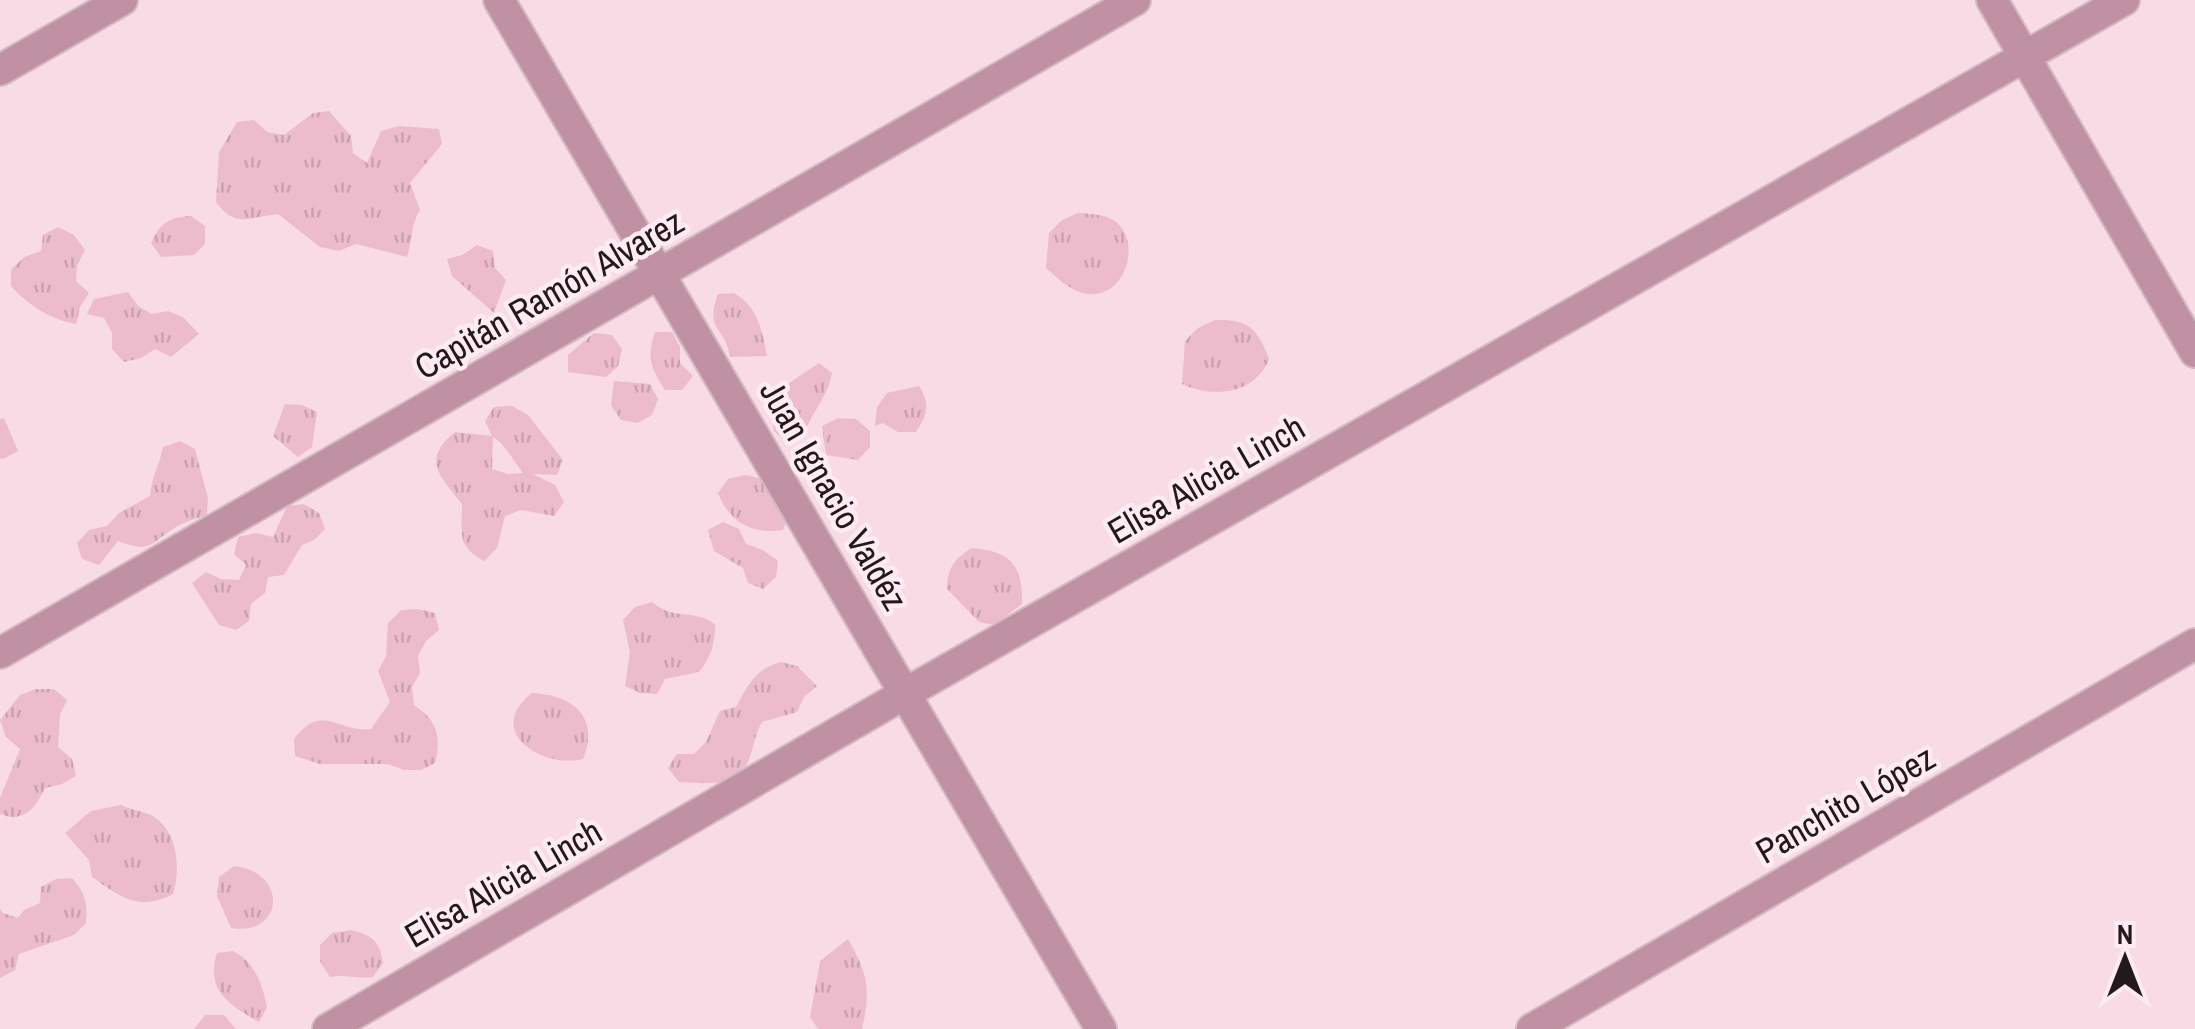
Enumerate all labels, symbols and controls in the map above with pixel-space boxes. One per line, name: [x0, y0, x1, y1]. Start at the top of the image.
street label: Capitán Ramón Alvarez: [406, 198, 692, 390]
street label: Juan Ignacio Valdéz: [749, 372, 919, 618]
street label: Elisa Alicia Linch: [1099, 404, 1313, 554]
street label: Panchito López: [1747, 734, 1943, 874]
street label: Elisa Alicia Linch: [396, 808, 610, 958]
north arrow: [2075, 909, 2175, 1009]
text: N: [2117, 915, 2133, 953]

